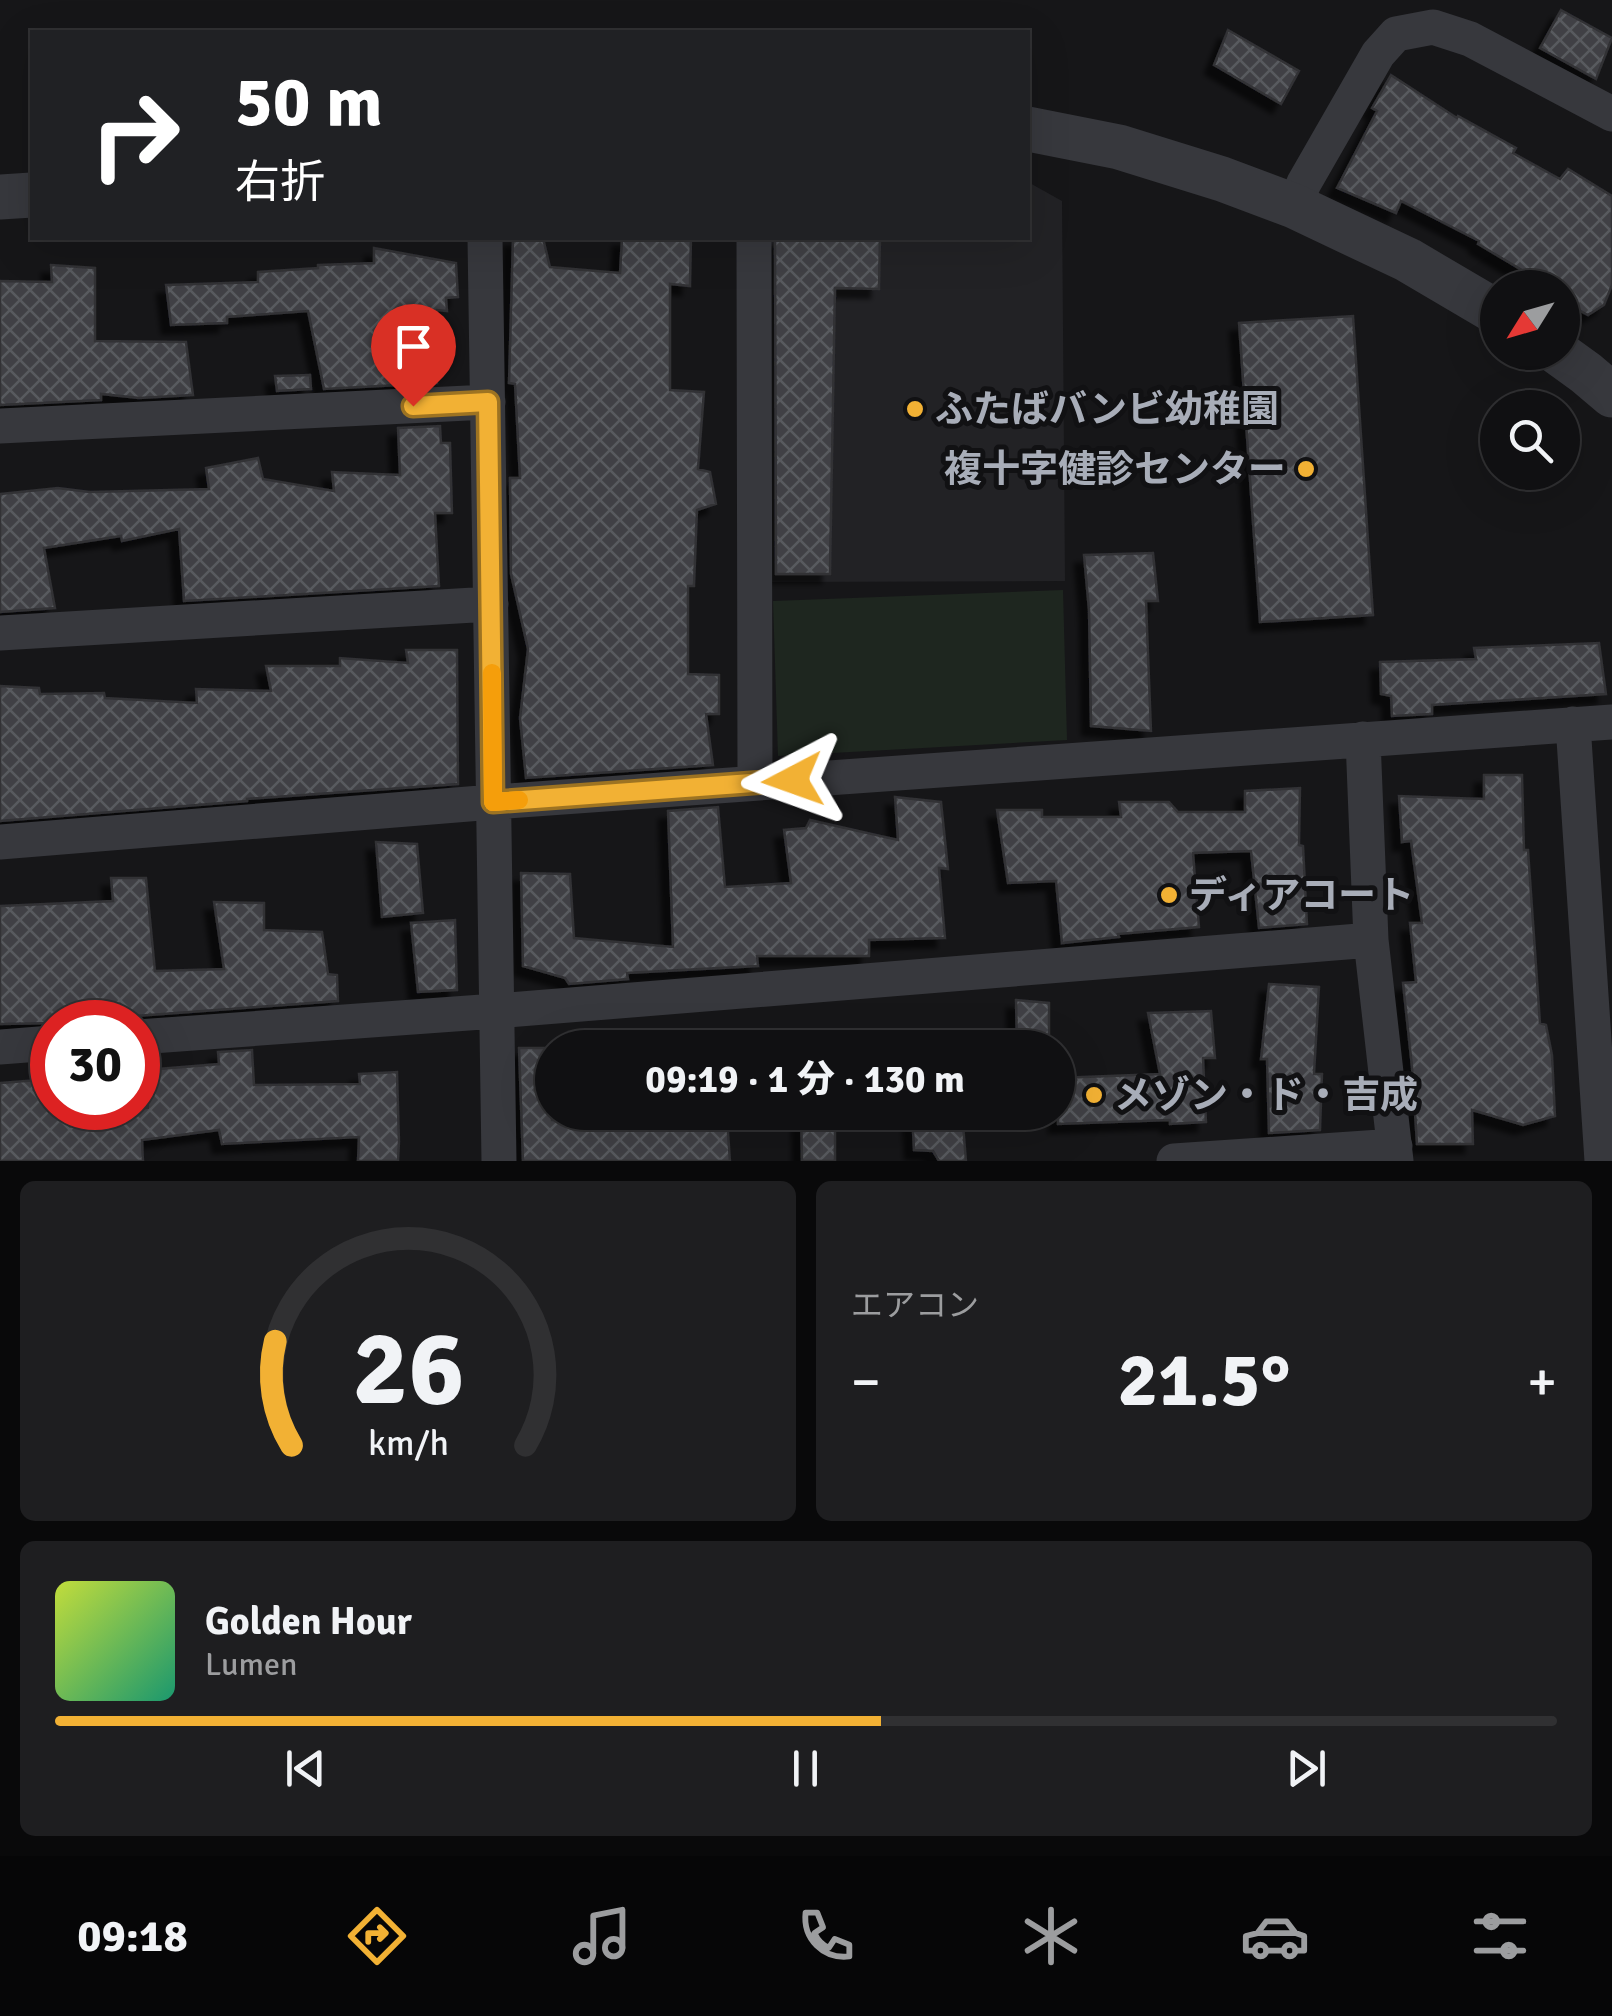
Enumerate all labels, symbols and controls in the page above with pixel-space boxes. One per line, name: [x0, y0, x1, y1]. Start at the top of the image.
text: 50 m: [235, 59, 383, 145]
icon: right: [70, 70, 200, 200]
text: 右折: [235, 155, 325, 210]
north arrow: [1480, 270, 1580, 370]
map controls: [1480, 270, 1580, 490]
pin: [371, 304, 456, 407]
icon: arrive: [386, 319, 441, 374]
place label: ふたばバンビ幼稚園: [935, 386, 1279, 433]
button: search: [1480, 390, 1580, 490]
marker: ふたばバンビ幼稚園: [904, 398, 926, 420]
place label: 複十字健診センター: [944, 446, 1286, 493]
marker: 複十字健診センター: [1295, 458, 1317, 480]
position arrow: [741, 728, 845, 832]
place label: ディアコート: [1189, 872, 1414, 919]
marker: ディアコート: [1158, 884, 1180, 906]
speed limit sign: 30: [30, 1000, 160, 1130]
text: 09:19 · 1 分 · 130 m: [645, 1056, 965, 1103]
place label: メゾン・ド・吉成: [1114, 1072, 1418, 1119]
marker: メゾン・ド・吉成: [1083, 1084, 1105, 1106]
text: エアコン: [851, 1286, 979, 1325]
text: 26: [352, 1305, 464, 1433]
text: 21.5°: [1118, 1334, 1291, 1427]
text: −: [851, 1348, 881, 1416]
text: +: [1527, 1348, 1557, 1416]
text: km/h: [368, 1421, 448, 1465]
text: Golden Hour: [205, 1598, 412, 1645]
text: Lumen: [205, 1645, 297, 1684]
icon: previous: [278, 1741, 333, 1796]
icon: pause: [778, 1741, 833, 1796]
icon: next: [1279, 1741, 1334, 1796]
icon: directions: [342, 1901, 412, 1971]
icon: music: [567, 1901, 637, 1971]
icon: phone: [791, 1901, 861, 1971]
icon: climate: [1016, 1901, 1086, 1971]
icon: car: [1240, 1901, 1310, 1971]
icon: filters: [1465, 1901, 1535, 1971]
text: 09:18: [77, 1909, 188, 1964]

